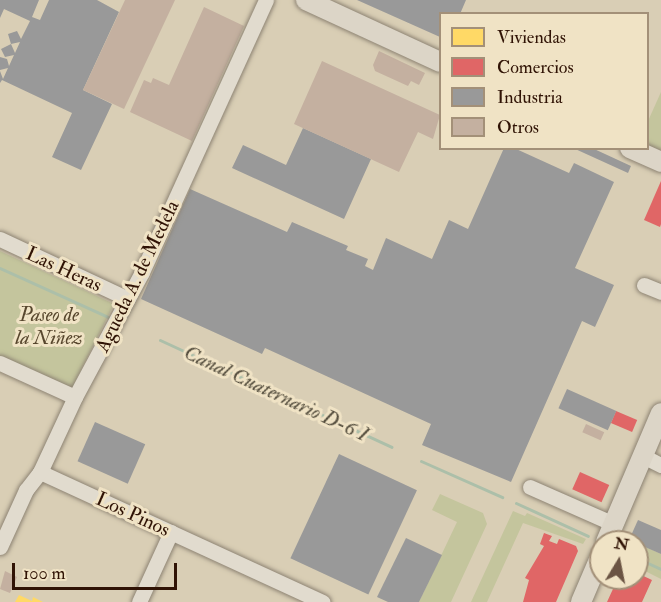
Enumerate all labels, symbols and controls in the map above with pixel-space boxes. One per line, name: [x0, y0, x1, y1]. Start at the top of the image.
legend: [439, 12, 649, 150]
text: Viviendas: [497, 26, 566, 49]
text: Comercios: [497, 56, 574, 79]
text: Industria: [497, 86, 563, 109]
text: Otros: [497, 116, 539, 139]
street label: Agueda A. de Medela: [90, 196, 184, 356]
street label: Las Heras: [22, 241, 106, 297]
park label: Paseo de la Niñez: [16, 303, 82, 350]
water label: Canal Cuaternario D-6 I: [180, 340, 372, 448]
street label: Los Pinos: [92, 486, 174, 542]
north arrow: [589, 530, 649, 590]
text: N: [613, 533, 631, 555]
scale bar: [15, 551, 180, 589]
text: 100 m: [23, 562, 66, 585]

